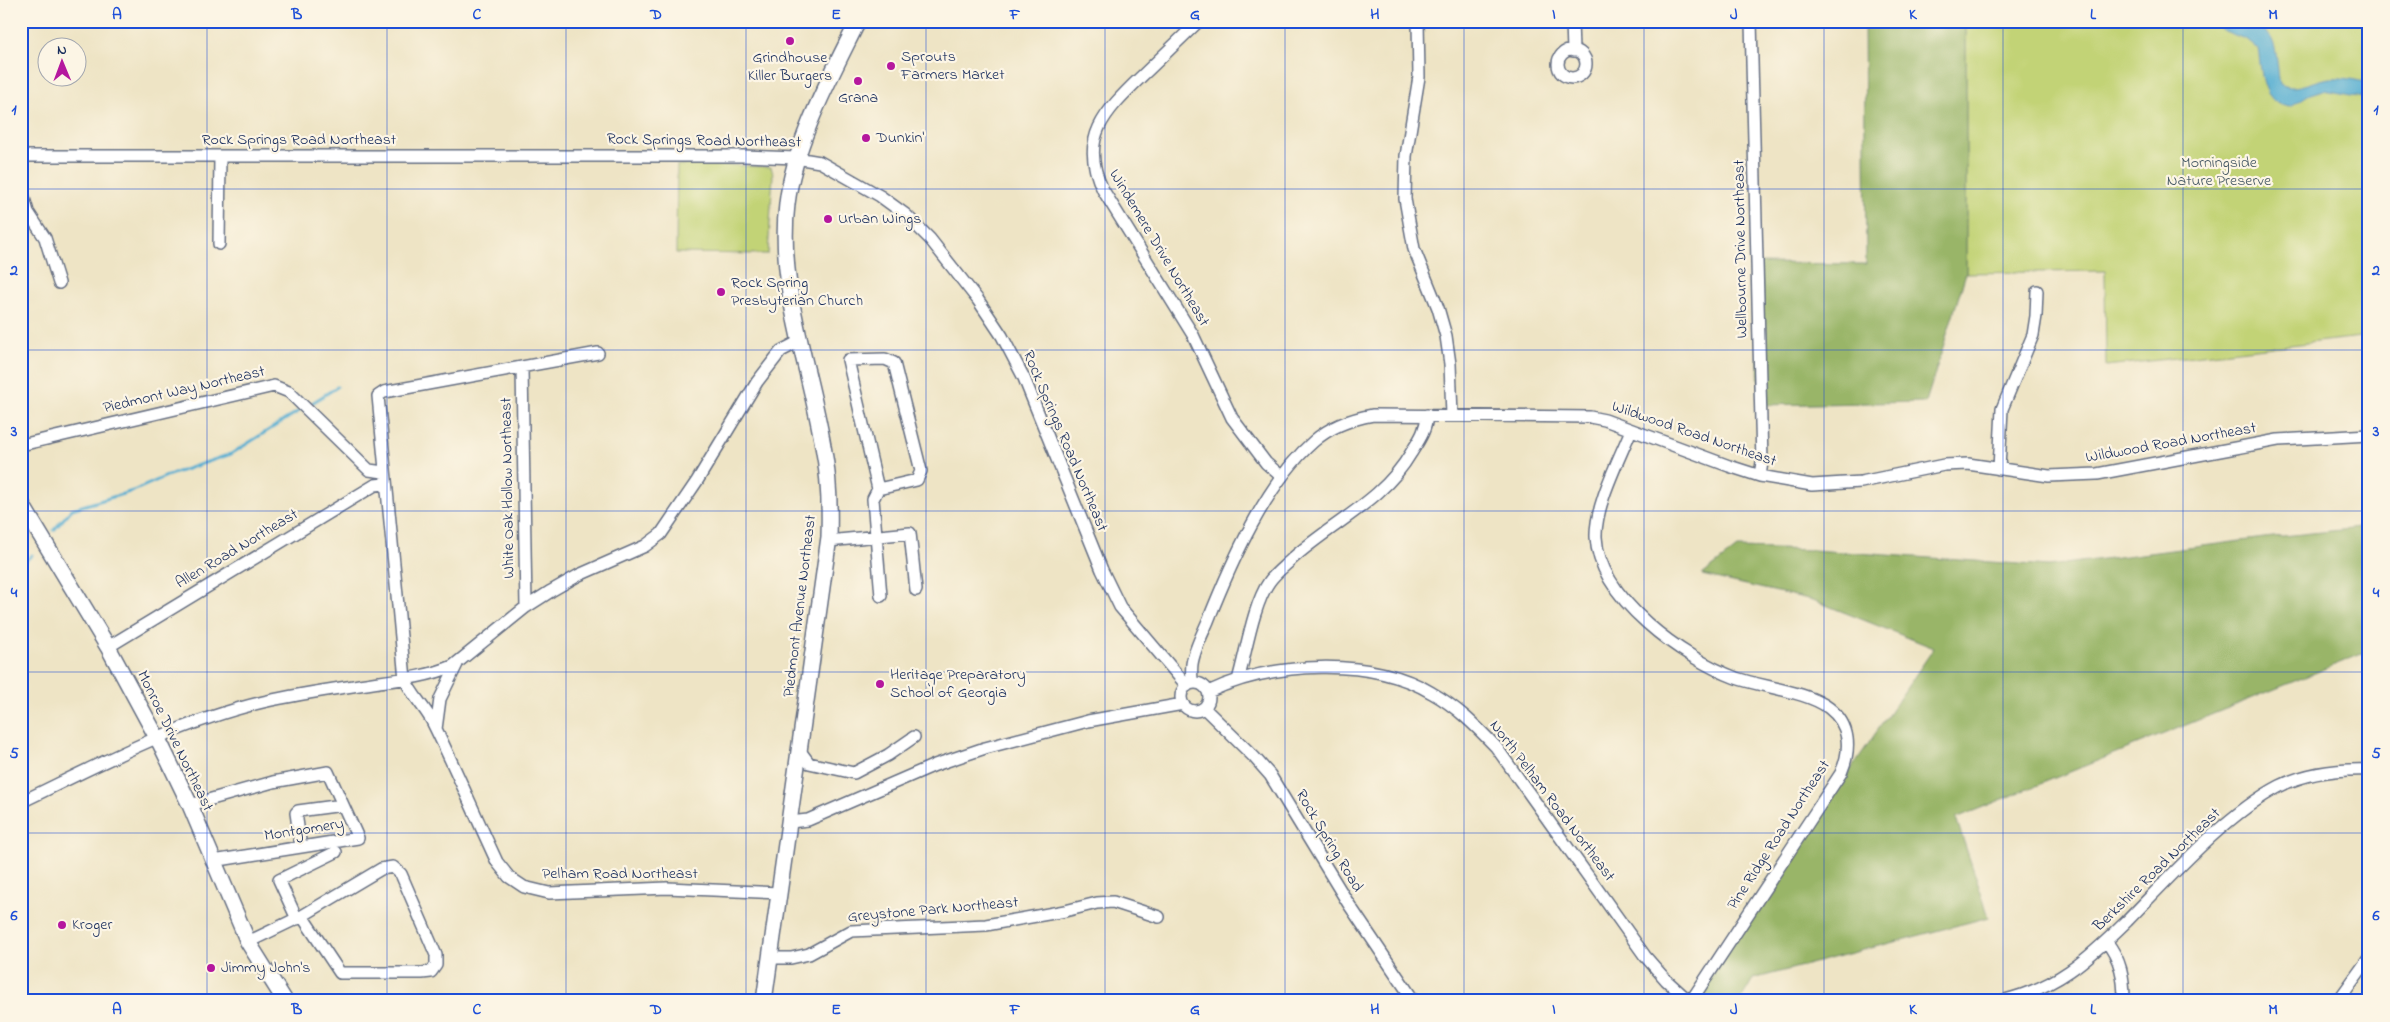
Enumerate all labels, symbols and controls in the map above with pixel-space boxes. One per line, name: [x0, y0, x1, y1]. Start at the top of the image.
text: A: [112, 3, 122, 27]
text: B: [291, 3, 303, 27]
text: C: [473, 3, 482, 27]
text: D: [649, 3, 662, 27]
text: E: [831, 3, 841, 27]
text: F: [1009, 3, 1021, 27]
text: G: [1190, 3, 1200, 27]
text: H: [1370, 3, 1380, 27]
text: I: [1552, 3, 1556, 27]
text: J: [1730, 3, 1738, 27]
text: K: [1909, 3, 1918, 27]
text: L: [2090, 3, 2097, 27]
text: M: [2268, 3, 2278, 27]
marker: Grindhouse Killer Burgers: [784, 35, 796, 47]
north arrow: [38, 38, 88, 88]
text: N: [57, 40, 67, 61]
place label: Sprouts Farmers Market: [900, 45, 1005, 87]
place label: Grindhouse Killer Burgers: [748, 46, 832, 88]
marker: Sprouts Farmers Market: [885, 60, 897, 72]
marker: Grana: [852, 75, 864, 87]
place label: Grana: [838, 86, 878, 110]
text: 1: [11, 98, 17, 122]
text: 1: [2373, 98, 2379, 122]
place label: Dunkin': [875, 126, 925, 150]
street label: Rock Springs Road Northeast: [607, 127, 802, 155]
street label: Rock Springs Road Northeast: [202, 128, 397, 152]
marker: Dunkin': [860, 132, 872, 144]
park label: Morningside Nature Preserve: [2167, 151, 2272, 193]
street label: Wellbourne Drive Northeast: [1727, 159, 1755, 339]
street label: Windemere Drive Northeast: [1102, 165, 1216, 332]
place label: Urban Wings: [838, 207, 921, 231]
marker: Urban Wings: [822, 213, 834, 225]
text: 2: [9, 259, 18, 283]
text: 2: [2371, 259, 2380, 283]
place label: Rock Spring Presbyterian Church: [731, 271, 863, 313]
marker: Rock Spring Presbyterian Church: [715, 286, 727, 298]
street label: Rock Springs Road Northeast: [1016, 347, 1114, 536]
street label: Piedmont Way Northeast: [101, 360, 268, 420]
street label: Wildwood Road Northeast: [1608, 395, 1780, 474]
street label: White Oak Hollow Northeast: [494, 397, 522, 579]
street label: Wildwood Road Northeast: [2084, 416, 2259, 470]
text: 3: [10, 420, 18, 444]
text: 3: [2372, 420, 2380, 444]
street label: Allen Road Northeast: [171, 502, 303, 595]
street label: Piedmont Avenue Northeast: [777, 513, 823, 699]
text: 4: [10, 581, 18, 605]
text: 4: [2372, 581, 2380, 605]
place label: Heritage Preparatory School of Georgia: [890, 663, 1026, 705]
street label: Monroe Drive Northeast: [130, 666, 220, 816]
marker: Heritage Preparatory School of Georgia: [874, 678, 886, 690]
street label: North Pelham Road Northeast: [1483, 715, 1621, 887]
text: 5: [9, 742, 19, 766]
text: 5: [2371, 742, 2381, 766]
street label: Pine Ridge Road Northeast: [1721, 755, 1837, 915]
street label: Rock Spring Road: [1289, 785, 1369, 897]
street label: Berkshire Road Northeast: [2087, 802, 2227, 938]
street label: Montgomery: [262, 812, 346, 848]
street label: Pelham Road Northeast: [542, 862, 699, 886]
street label: Greystone Park Northeast: [847, 891, 1020, 929]
text: 6: [9, 904, 18, 928]
text: 6: [2371, 904, 2380, 928]
place label: Kroger: [72, 913, 112, 937]
marker: Kroger: [56, 919, 68, 931]
place label: Jimmy John's: [221, 956, 310, 980]
marker: Jimmy John's: [205, 962, 217, 974]
text: A: [112, 998, 122, 1022]
text: B: [291, 998, 303, 1022]
text: C: [473, 998, 482, 1022]
text: D: [649, 998, 662, 1022]
text: E: [831, 998, 841, 1022]
text: F: [1009, 998, 1021, 1022]
text: G: [1190, 998, 1200, 1022]
text: H: [1370, 998, 1380, 1022]
text: I: [1552, 998, 1556, 1022]
text: J: [1730, 998, 1738, 1022]
text: K: [1909, 998, 1918, 1022]
text: L: [2090, 998, 2097, 1022]
text: M: [2268, 998, 2278, 1022]

